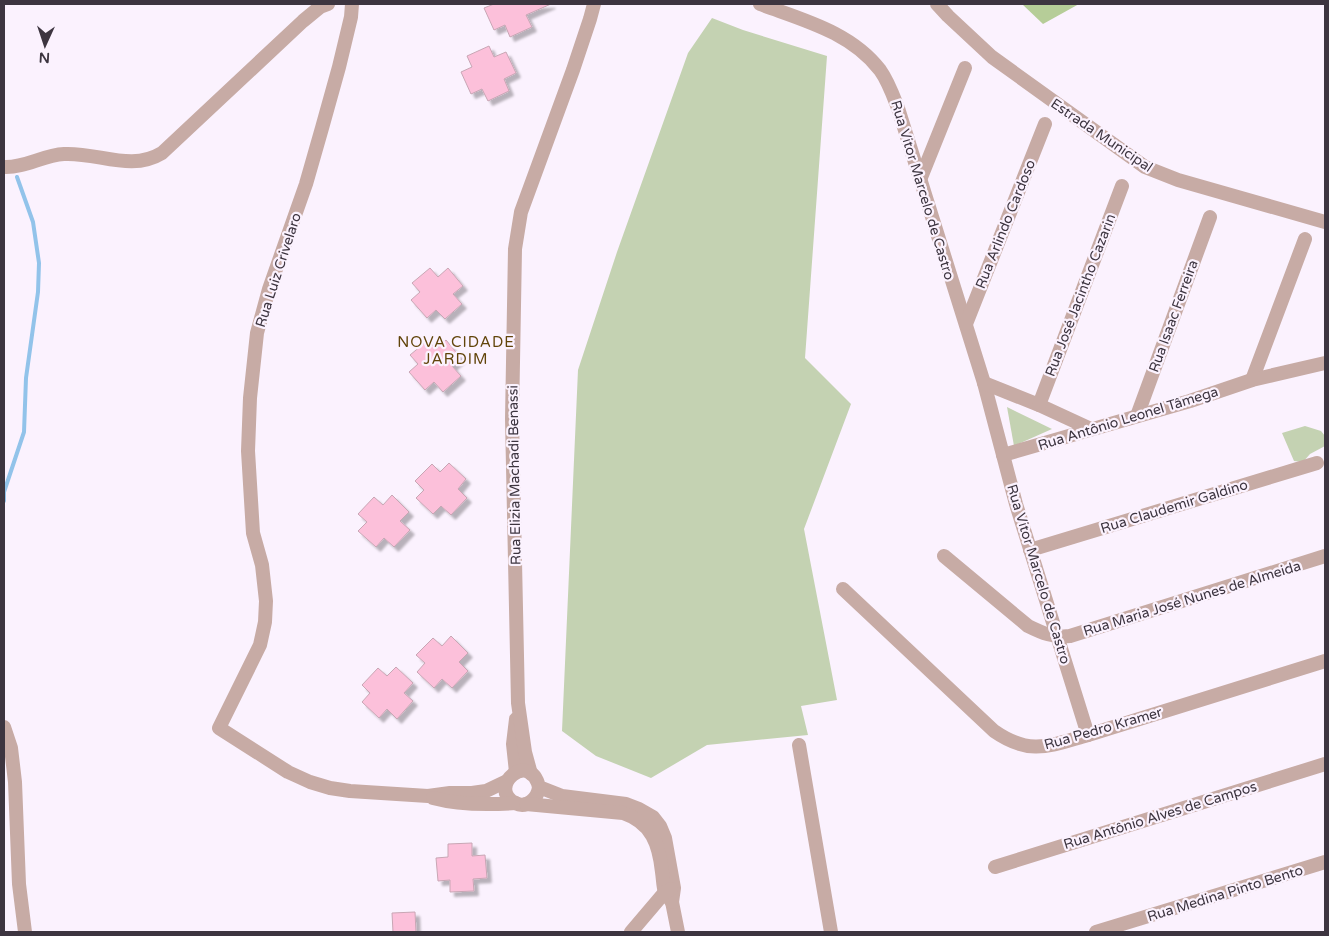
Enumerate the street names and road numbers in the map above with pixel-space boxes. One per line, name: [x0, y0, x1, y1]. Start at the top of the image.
street label: Estrada Municipal: [1047, 95, 1156, 176]
street label: Rua Vitor Marcelo de Castro: [887, 98, 958, 282]
street label: Rua Arlindo Cardoso: [972, 157, 1039, 291]
street label: Rua Luiz Crivelaro: [252, 211, 305, 330]
street label: Rua José Jacintho Cazarin: [1042, 211, 1119, 379]
street label: Rua Isaac Ferreira: [1145, 258, 1202, 375]
street label: Rua Antônio Leonel Tâmega: [1036, 383, 1220, 454]
street label: Rua Elizia Machadi Benassi: [504, 385, 525, 565]
street label: Rua Claudemir Galdino: [1099, 476, 1250, 537]
street label: Rua Vitor Marcelo de Castro: [1003, 482, 1074, 666]
street label: Rua Maria José Nunes de Almeida: [1081, 557, 1303, 640]
street label: Rua Pedro Kramer: [1042, 703, 1165, 753]
street label: Rua Antônio Alves de Campos: [1062, 778, 1259, 853]
street label: Rua Medina Pinto Bento: [1145, 862, 1305, 925]

